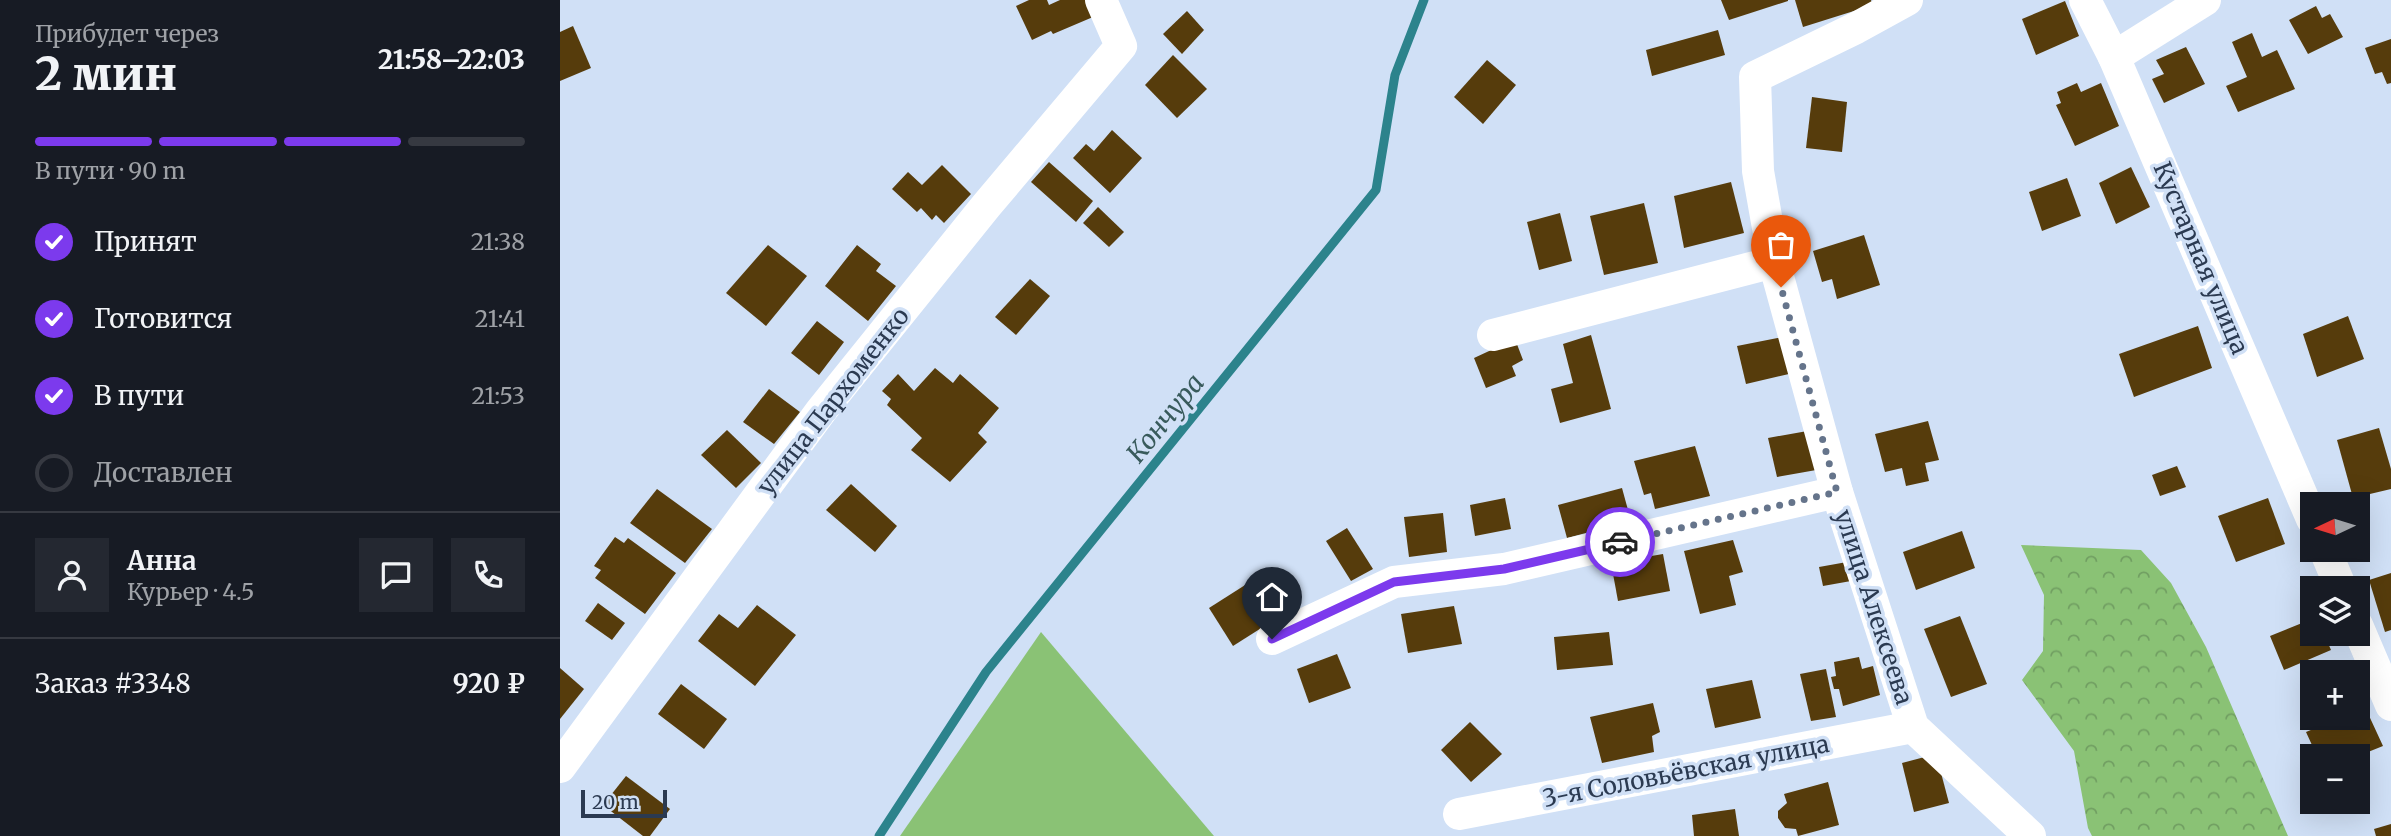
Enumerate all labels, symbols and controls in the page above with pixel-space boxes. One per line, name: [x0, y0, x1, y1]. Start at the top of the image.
text: Прибудет через: [35, 19, 219, 48]
text: 21:58–22:03: [378, 43, 525, 76]
text: 2 мин: [35, 45, 177, 103]
text: В пути · 90 m: [35, 156, 185, 185]
street label: Кустарная улица: [2146, 157, 2256, 359]
pin: [1751, 215, 1811, 287]
icon: check: [35, 223, 73, 261]
text: Принят: [94, 225, 197, 258]
icon: bag: [1762, 226, 1800, 264]
text: 21:38: [471, 227, 525, 256]
icon: check: [35, 300, 73, 338]
street label: улица Пархоменко: [750, 301, 916, 501]
text: Готовится: [94, 302, 232, 335]
text: 21:41: [475, 304, 525, 333]
water label: Кончура: [1119, 367, 1211, 469]
icon: check: [35, 377, 73, 415]
text: В пути: [94, 379, 184, 412]
text: 21:53: [472, 381, 525, 410]
text: Доставлен: [94, 456, 233, 489]
north arrow: [2300, 492, 2370, 562]
map controls: [2300, 492, 2370, 814]
street label: улица Алексеева: [1828, 506, 1920, 709]
courier: [1585, 507, 1655, 577]
icon: car: [1601, 523, 1639, 561]
button: person: [35, 538, 109, 612]
button: chat: [359, 538, 433, 612]
button: phone: [451, 538, 525, 612]
text: Анна: [127, 544, 197, 577]
pin: [1242, 567, 1302, 639]
button: layers: [2300, 576, 2370, 646]
text: Курьер · 4.5: [127, 577, 255, 606]
icon: home: [1253, 578, 1291, 616]
button: +: [2300, 660, 2370, 730]
text: Заказ #3348: [35, 667, 191, 700]
text: 920 ₽: [453, 667, 525, 700]
street label: 3-я Соловьёвская улица: [1540, 728, 1832, 814]
button: −: [2300, 744, 2370, 814]
scale bar: [581, 787, 667, 819]
text: 20 m: [592, 790, 639, 814]

